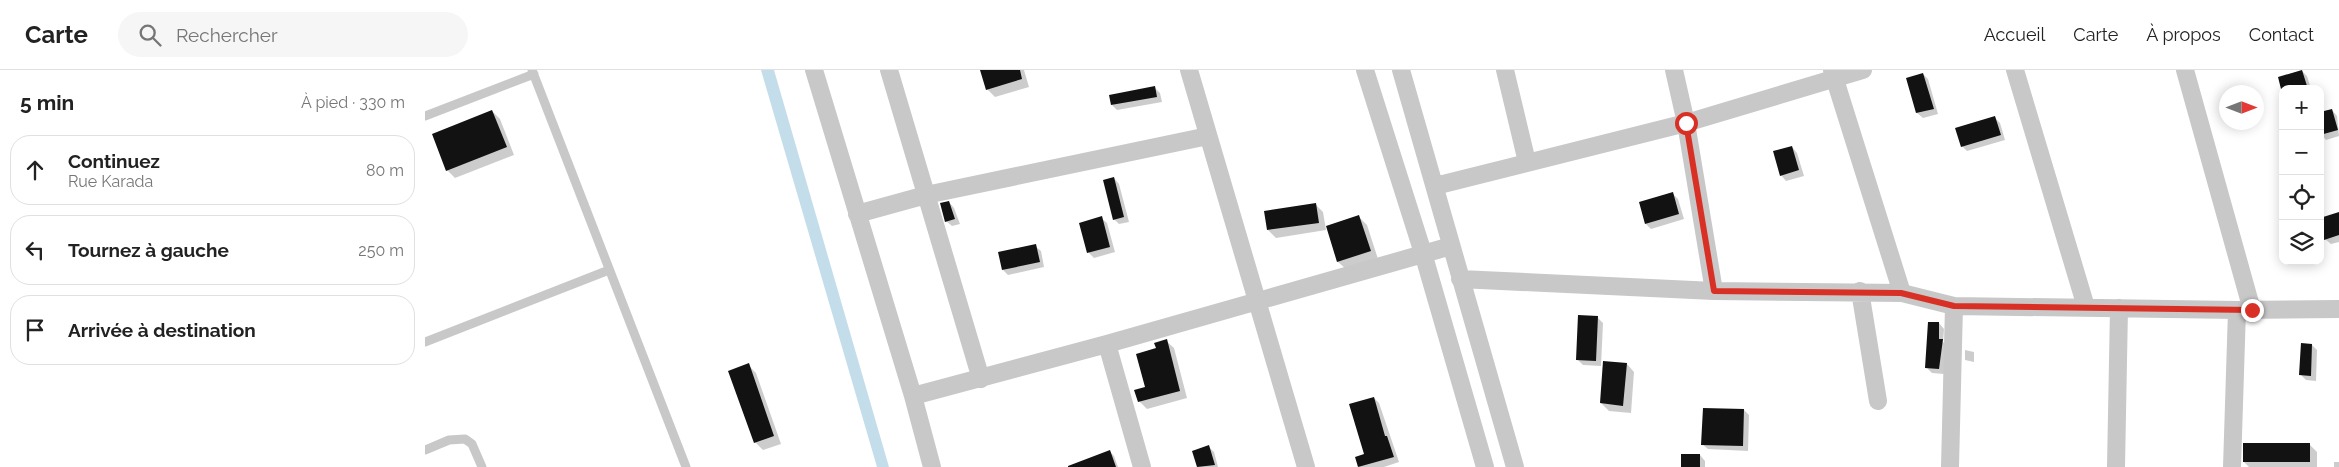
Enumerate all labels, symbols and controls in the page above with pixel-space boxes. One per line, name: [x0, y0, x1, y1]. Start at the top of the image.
search box: [118, 12, 468, 57]
text: Carte: [25, 20, 88, 49]
icon: search: [136, 21, 164, 49]
text: Rechercher: [176, 24, 278, 46]
text: Accueil: [1984, 24, 2045, 45]
text: Carte: [2073, 24, 2118, 45]
text: À propos: [2146, 24, 2221, 45]
text: Contact: [2249, 24, 2314, 45]
north arrow: [2219, 85, 2264, 130]
map controls: [2279, 85, 2324, 265]
button: +: [2279, 85, 2324, 130]
text: 5 min: [20, 90, 74, 115]
text: À pied · 330 m: [301, 93, 405, 112]
route start: [1675, 112, 1698, 135]
button: −: [2279, 130, 2324, 175]
text: Continuez: [68, 150, 160, 172]
icon: ahead: [21, 156, 49, 184]
text: 80 m: [366, 161, 404, 180]
text: Rue Karada: [68, 172, 153, 191]
button: locate: [2279, 175, 2324, 220]
button: layers: [2279, 220, 2324, 265]
icon: left: [21, 236, 49, 264]
text: Tournez à gauche: [68, 239, 229, 261]
text: 250 m: [358, 241, 404, 260]
route end: [2241, 299, 2264, 322]
icon: arrive: [21, 316, 49, 344]
text: Arrivée à destination: [68, 319, 256, 341]

